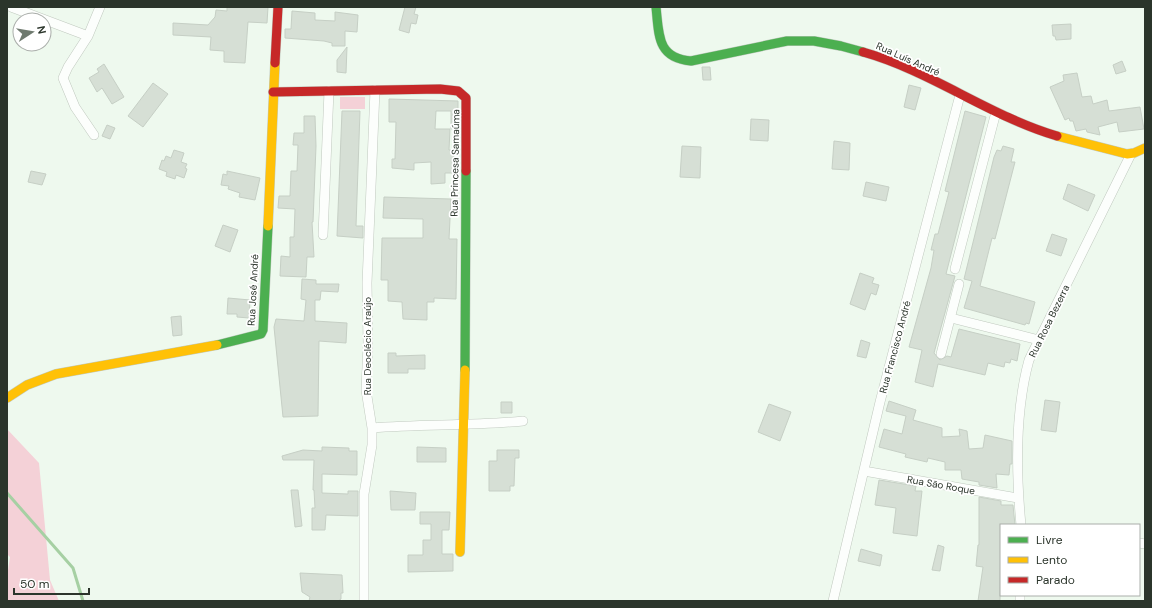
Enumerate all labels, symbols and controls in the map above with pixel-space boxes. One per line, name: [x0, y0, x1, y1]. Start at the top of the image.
north arrow: [12, 12, 52, 52]
text: N: [34, 25, 49, 35]
street label: Rua Luís André: [874, 39, 942, 79]
street label: Rua Princesa Samaúma: [448, 109, 462, 217]
street label: Rua José André: [245, 253, 261, 326]
street label: Rua Rosa Bezerra: [1026, 283, 1072, 359]
street label: Rua Deoclécio Araújo: [361, 297, 374, 395]
street label: Rua Francisco André: [876, 299, 914, 395]
street label: Rua São Roque: [906, 473, 976, 497]
legend: [1000, 524, 1140, 596]
text: Livre: [1036, 532, 1063, 548]
text: Lento: [1036, 552, 1067, 568]
scale bar: [14, 570, 89, 596]
text: Parado: [1036, 572, 1075, 588]
text: 50 m: [20, 576, 49, 592]

